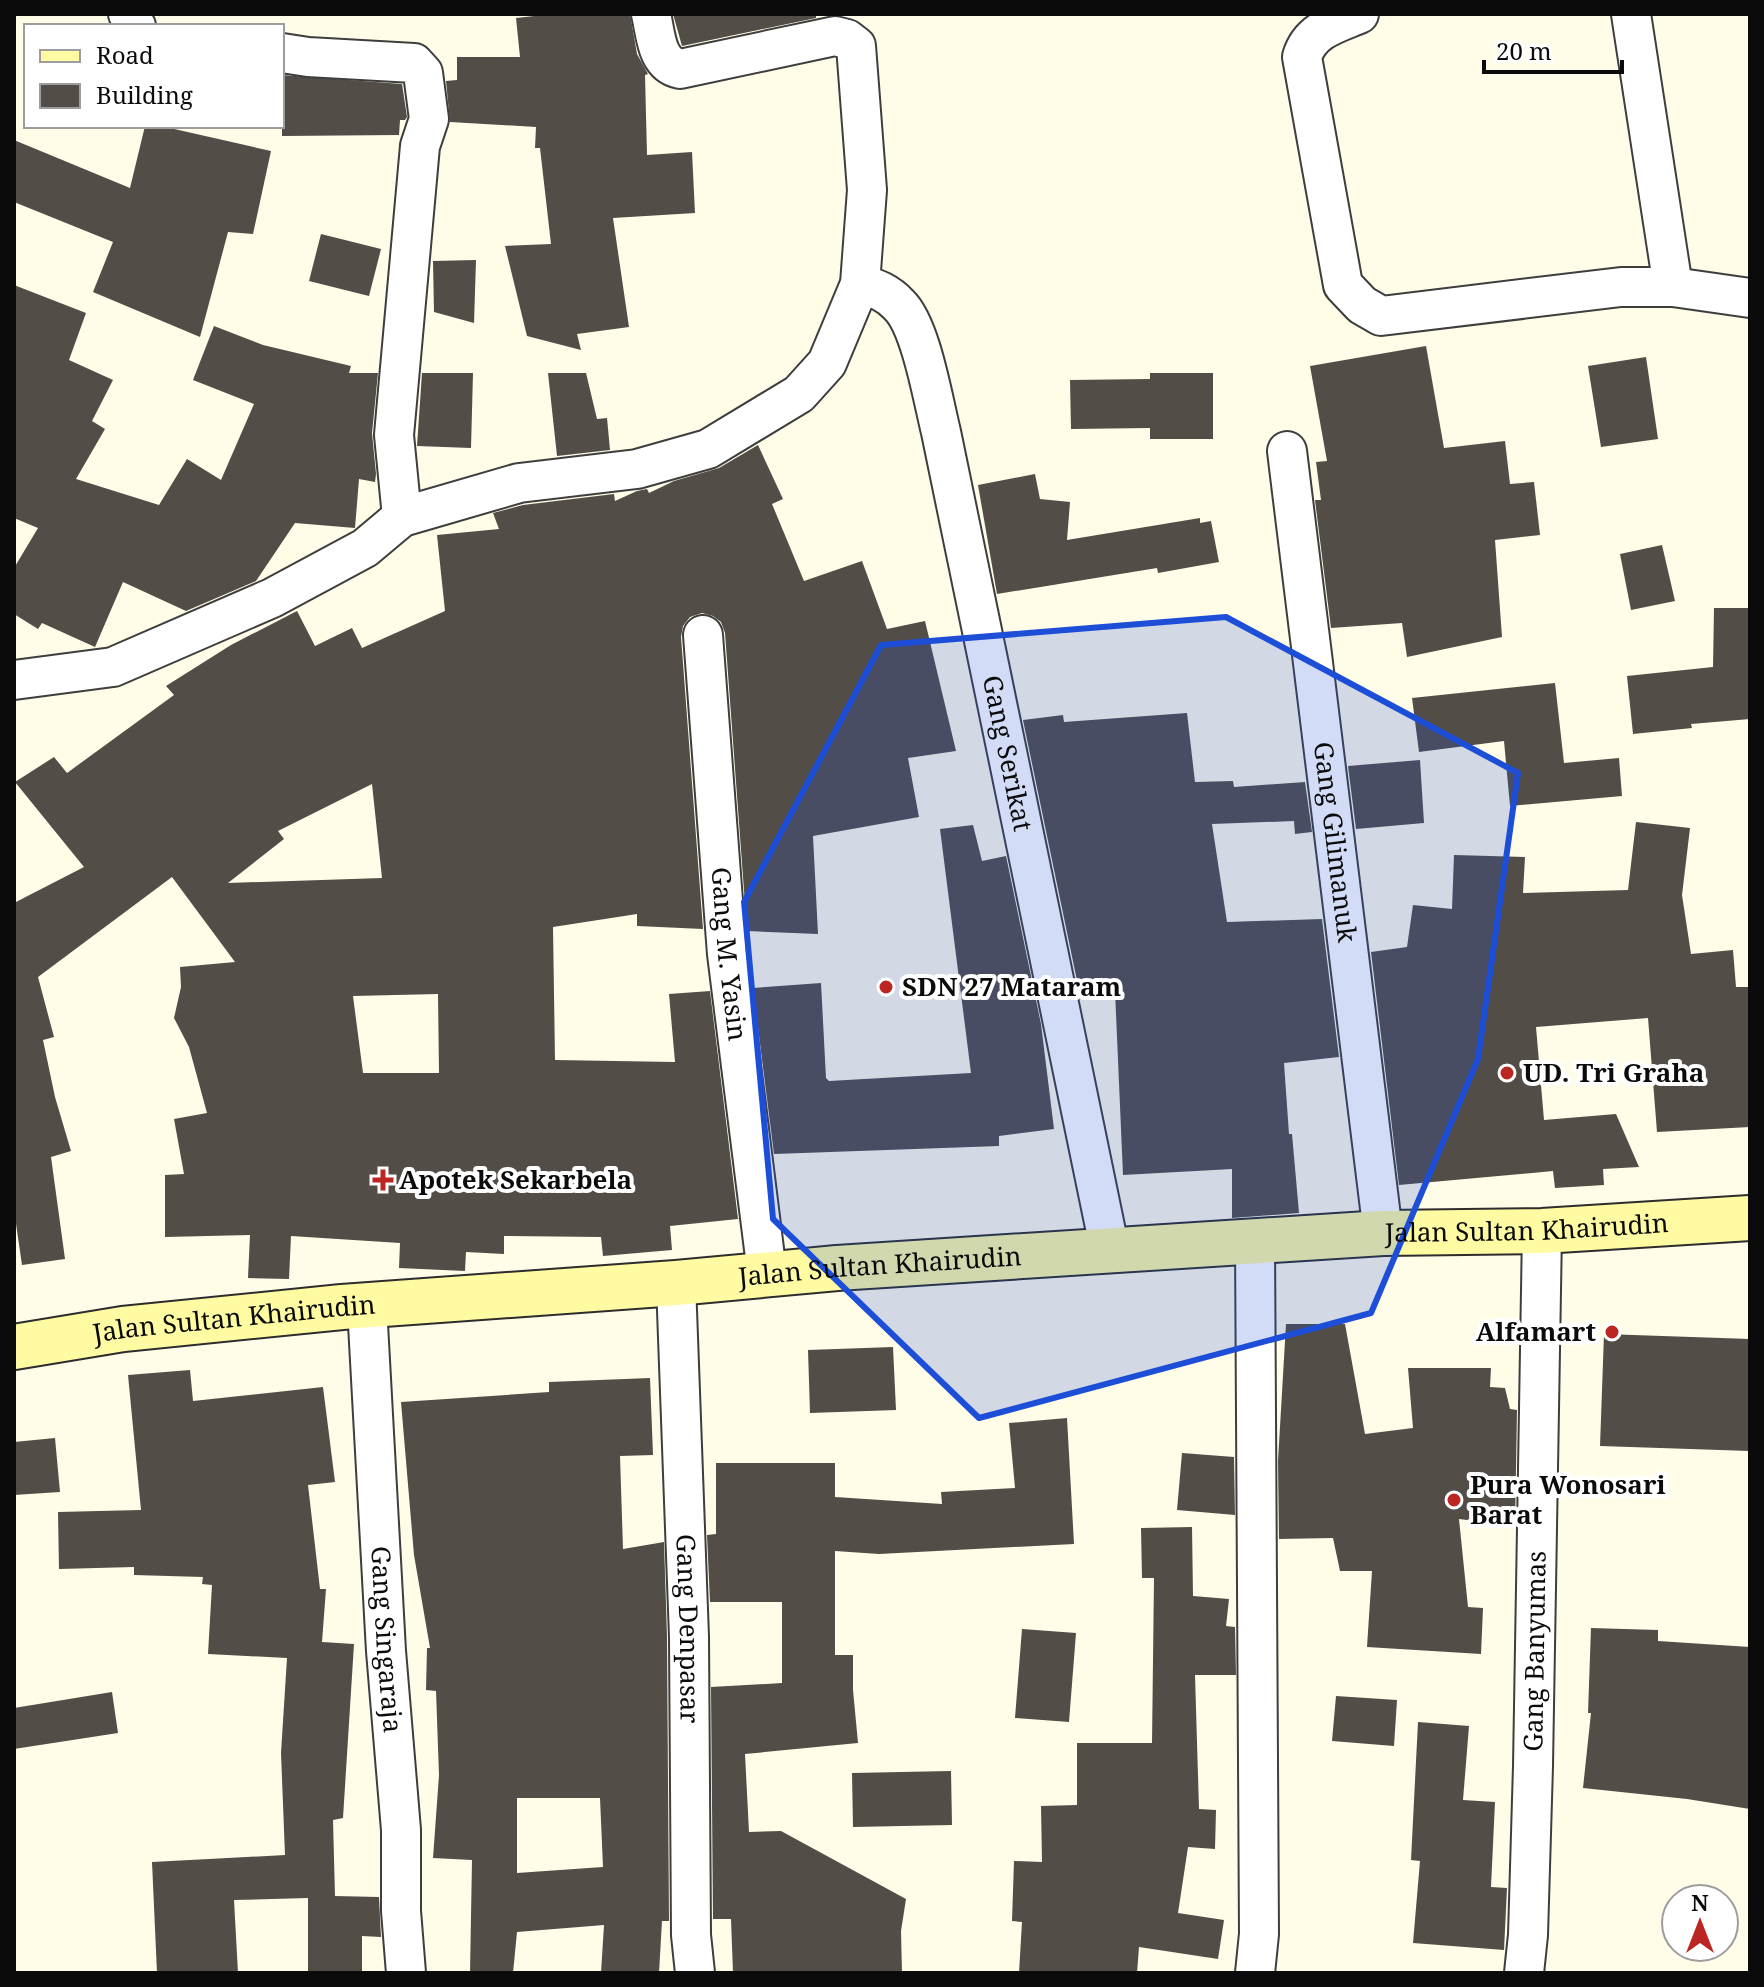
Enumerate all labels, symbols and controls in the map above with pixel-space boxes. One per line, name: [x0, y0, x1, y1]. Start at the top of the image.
legend: [24, 24, 284, 128]
scale bar: [1484, 24, 1622, 74]
text: 20 m: [1496, 34, 1552, 67]
text: Road: [96, 38, 154, 71]
text: Building: [96, 78, 193, 111]
street label: Gang Serikat: [975, 672, 1042, 834]
street label: Gang Gilimanuk: [1306, 740, 1366, 945]
street label: Gang M. Yasin: [704, 866, 757, 1043]
place label: SDN 27 Mataram: [902, 968, 1121, 1004]
marker: SDN 27 Mataram: [877, 978, 895, 996]
place label: UD. Tri Graha: [1523, 1054, 1704, 1090]
marker: UD. Tri Graha: [1498, 1064, 1516, 1082]
place label: Apotek Sekarbela: [399, 1161, 632, 1197]
marker: Apotek Sekarbela: [374, 1171, 392, 1189]
street label: Jalan Sultan Khairudin: [1384, 1204, 1670, 1250]
street label: Jalan Sultan Khairudin: [736, 1237, 1023, 1294]
street label: Jalan Sultan Khairudin: [89, 1286, 377, 1351]
place label: Alfamart: [1476, 1313, 1596, 1349]
marker: Alfamart: [1603, 1323, 1621, 1341]
place label: Pura Wonosari Barat: [1470, 1466, 1666, 1532]
marker: Pura Wonosari Barat: [1445, 1491, 1463, 1509]
street label: Gang Denpasar: [668, 1533, 709, 1724]
street label: Gang Singaraja: [363, 1545, 412, 1734]
street label: Gang Banyumas: [1514, 1551, 1554, 1752]
north arrow: [1660, 1883, 1740, 1963]
text: N: [1691, 1887, 1709, 1917]

